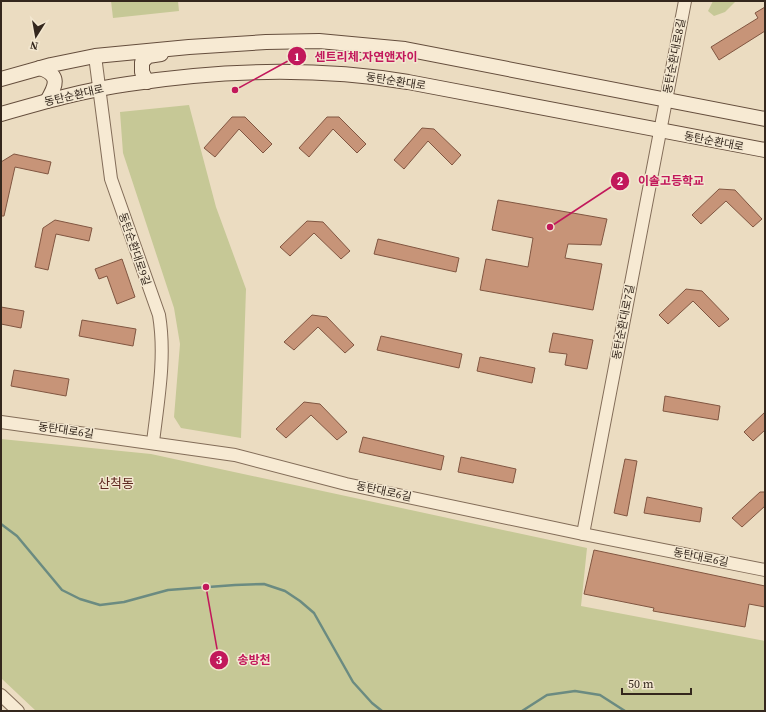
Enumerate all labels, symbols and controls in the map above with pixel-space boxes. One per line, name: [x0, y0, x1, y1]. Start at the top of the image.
north arrow: [16, 16, 56, 56]
street label: 동탄순환대로8길: [660, 17, 689, 95]
text: N: [29, 37, 40, 53]
callout: 센트리체.자연앤자이: [287, 44, 425, 68]
text: 1: [294, 49, 300, 65]
text: 센트리체.자연앤자이: [315, 49, 417, 65]
street label: 동탄순환대로: [365, 69, 427, 94]
street label: 동탄순환대로: [43, 81, 105, 110]
street label: 동탄순환대로: [683, 128, 745, 155]
callout: 이솔고등학교: [610, 169, 712, 193]
text: 2: [617, 173, 624, 189]
text: 이솔고등학교: [638, 173, 704, 189]
street label: 동탄순환대로9길: [115, 211, 154, 288]
street label: 동탄순환대로7길: [609, 283, 638, 361]
street label: 동탄대로6길: [37, 419, 95, 442]
district label: 산척동: [98, 475, 134, 492]
street label: 동탄대로6길: [355, 478, 413, 505]
street label: 동탄대로6길: [672, 545, 730, 570]
callout: 송방천: [209, 648, 278, 672]
text: 3: [216, 652, 223, 668]
text: 송방천: [237, 652, 271, 668]
scale bar: [622, 670, 691, 696]
text: 50 m: [628, 676, 654, 692]

